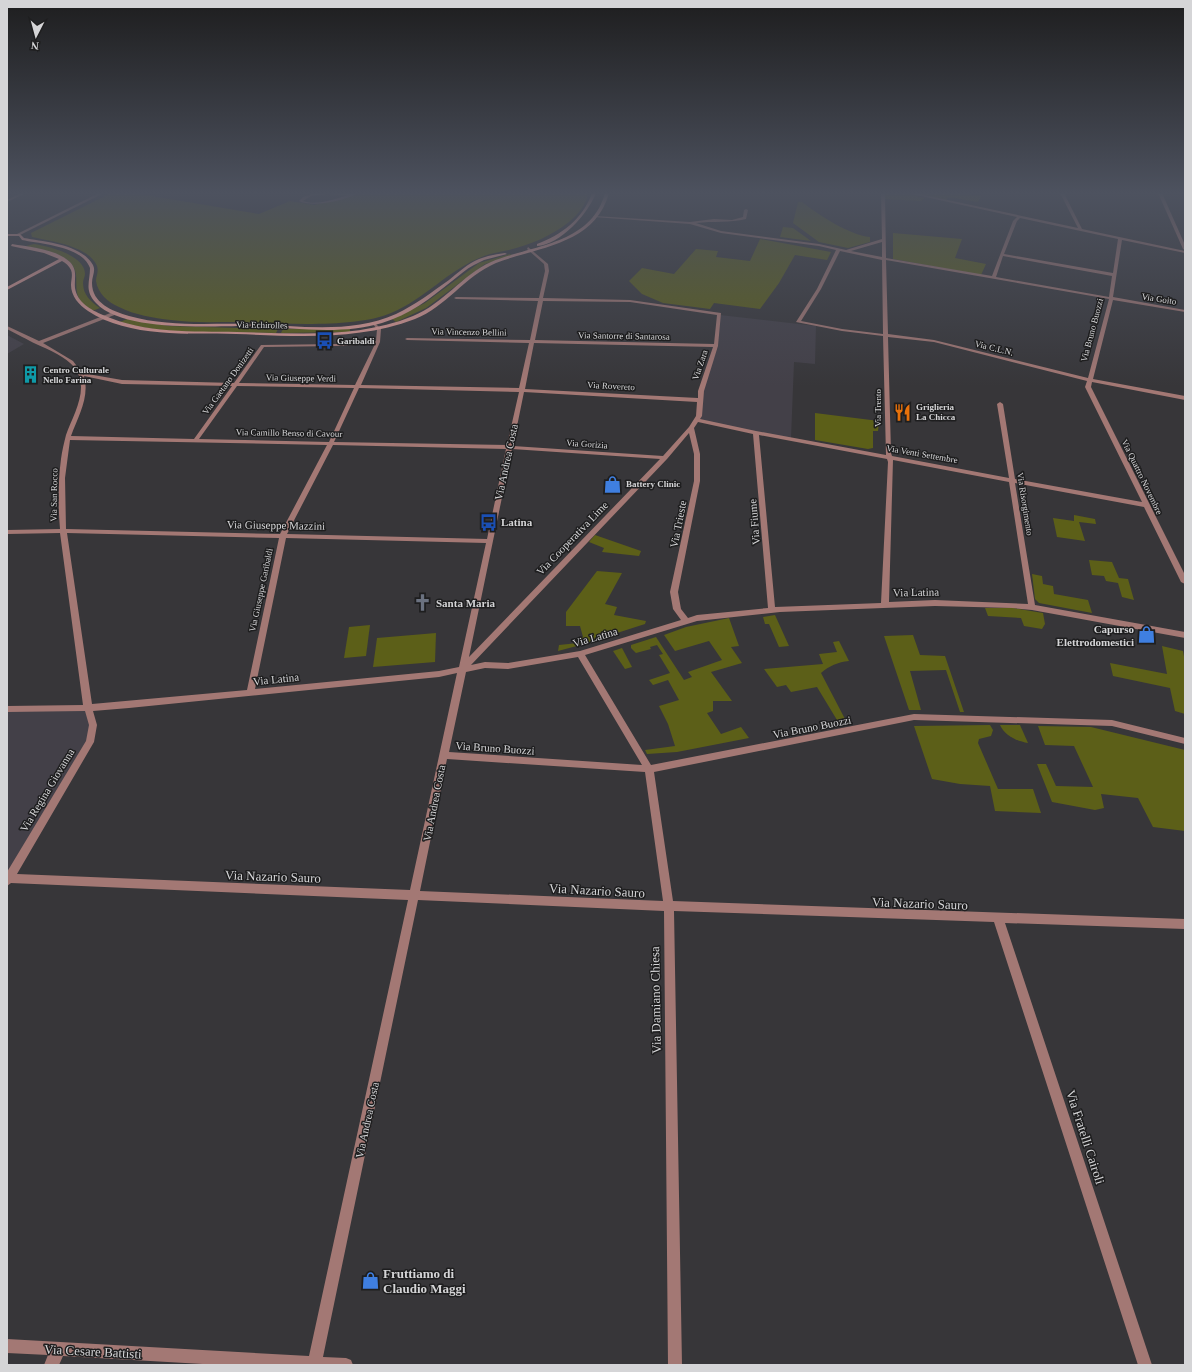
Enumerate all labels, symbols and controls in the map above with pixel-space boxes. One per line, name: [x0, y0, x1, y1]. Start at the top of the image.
north arrow: [16, 16, 56, 56]
text: N: [30, 40, 40, 52]
street label: Via Goito: [1141, 291, 1178, 307]
street label: Via Bruno Buozzi: [1079, 297, 1105, 363]
street label: Via Echirolles: [236, 320, 288, 330]
street label: Via Vincenzo Bellini: [431, 326, 507, 338]
street label: Via Santorre di Santarosa: [578, 330, 670, 342]
bus stop icon: Garibaldi: [314, 331, 334, 351]
place label: Garibaldi: [337, 336, 375, 346]
street label: Via C.L.N.: [974, 338, 1014, 358]
street label: Via Gaetano Donizetti: [200, 345, 256, 416]
street label: Via Zara: [690, 349, 710, 381]
building icon: Centro Culturale Nello Farina: [20, 365, 40, 385]
place label: Centro Culturale Nello Farina: [43, 365, 109, 385]
street label: Via Giuseppe Verdi: [266, 372, 337, 384]
street label: Via Rovereto: [587, 380, 636, 392]
street label: Via Trento: [873, 388, 883, 427]
restaurant icon: Griglieria La Chicca: [893, 402, 913, 422]
place label: Griglieria La Chicca: [916, 402, 956, 422]
street label: Via Andrea Costa: [492, 423, 520, 501]
street label: Via Camillo Benso di Cavour: [236, 427, 342, 439]
street label: Via Gorizia: [566, 438, 608, 450]
street label: Via Quattro Novembre: [1119, 438, 1165, 516]
street label: Via Venti Settembre: [886, 443, 958, 465]
street label: Via San Rocco: [49, 468, 59, 522]
street label: Via Risorgimento: [1015, 472, 1035, 537]
shop icon: Battery Clinic: [603, 474, 623, 494]
place label: Battery Clinic: [626, 479, 680, 489]
street label: Via Fiume: [746, 498, 762, 545]
street label: Via Cooperativa Lime: [534, 499, 610, 577]
street label: Via Trieste: [668, 499, 688, 549]
bus stop icon: Latina: [478, 512, 498, 532]
place label: Latina: [501, 516, 533, 528]
street label: Via Giuseppe Mazzini: [227, 518, 325, 532]
street label: Via Giuseppe Garibaldi: [247, 547, 275, 633]
street label: Via Latina: [893, 586, 939, 598]
church icon: Santa Maria: [413, 593, 433, 613]
place label: Santa Maria: [436, 597, 495, 609]
place label: Capurso Elettrodomestici: [1057, 623, 1134, 648]
street label: Via Latina: [571, 625, 619, 649]
shop icon: Capurso Elettrodomestici: [1137, 625, 1157, 645]
street label: Via Latina: [252, 671, 300, 687]
street label: Via Bruno Buozzi: [772, 714, 852, 740]
street label: Via Bruno Buozzi: [455, 739, 535, 757]
street label: Via Regina Giovanna: [17, 746, 77, 834]
street label: Via Andrea Costa: [421, 764, 447, 842]
street label: Via Nazario Sauro: [225, 867, 321, 886]
street label: Via Nazario Sauro: [549, 880, 645, 901]
street label: Via Nazario Sauro: [872, 894, 968, 913]
street label: Via Damiano Chiesa: [647, 946, 664, 1054]
street label: Via Andrea Costa: [353, 1081, 381, 1159]
street label: Via Fratelli Cairoli: [1063, 1088, 1108, 1187]
place label: Fruttiamo di Claudio Maggi: [383, 1266, 466, 1296]
shop icon: Fruttiamo di Claudio Maggi: [360, 1270, 380, 1290]
street label: Via Cesare Battisti: [44, 1341, 142, 1362]

